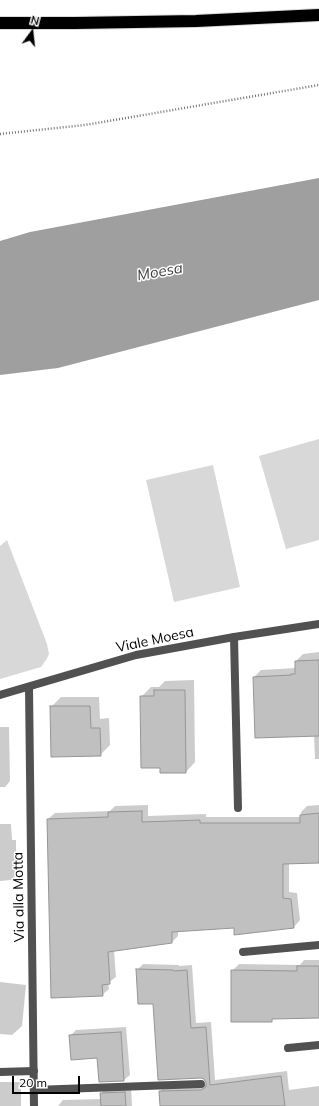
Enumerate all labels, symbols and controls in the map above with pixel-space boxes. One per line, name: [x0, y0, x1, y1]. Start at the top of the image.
north arrow: [12, 12, 52, 52]
text: N: [29, 13, 41, 28]
water label: Moesa: [136, 259, 184, 285]
street label: Viale Moesa: [115, 624, 195, 656]
street label: Via alla Motta: [10, 852, 28, 942]
scale bar: [14, 1068, 82, 1094]
text: 20 m: [19, 1075, 47, 1090]

